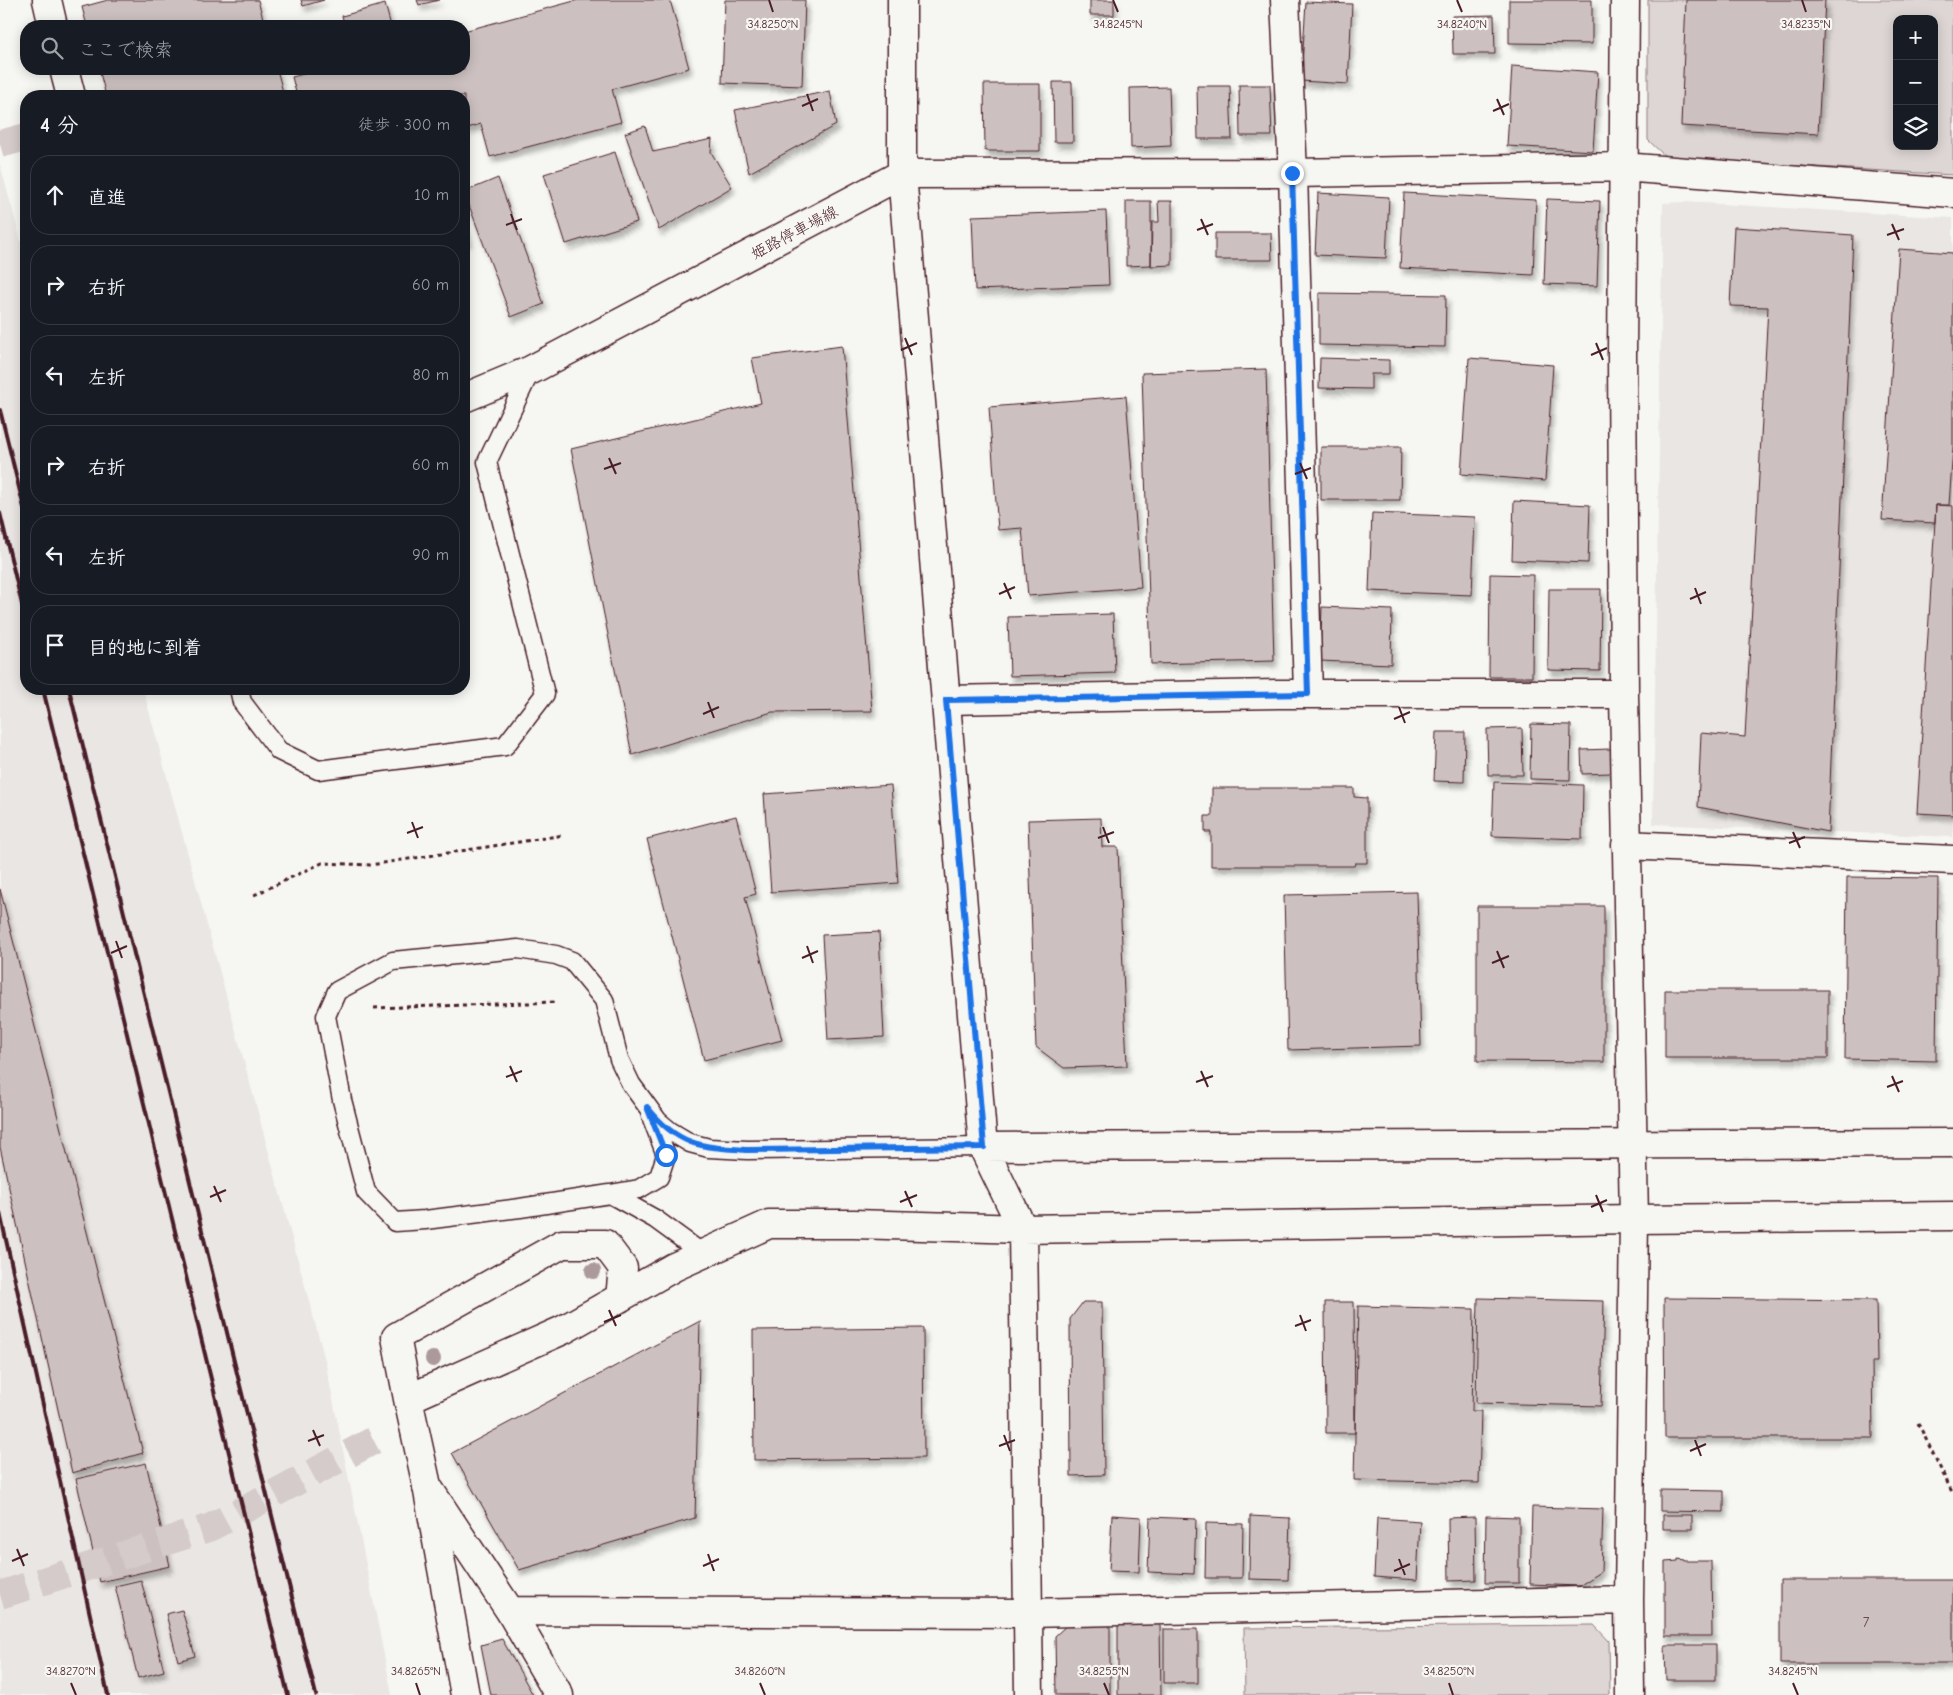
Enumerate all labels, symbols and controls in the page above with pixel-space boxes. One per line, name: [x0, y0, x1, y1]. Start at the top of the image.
map controls: [1893, 15, 1938, 150]
button: +: [1893, 15, 1938, 60]
text: 34.8250°N: [748, 17, 798, 31]
text: 34.8245°N: [1093, 17, 1143, 31]
text: 34.8240°N: [1437, 17, 1487, 31]
text: 34.8235°N: [1781, 17, 1831, 31]
search box: [20, 20, 470, 75]
icon: search: [38, 34, 66, 62]
text: ここで検索: [78, 39, 173, 61]
button: −: [1893, 60, 1938, 105]
button: layers: [1893, 105, 1938, 150]
text: 4 分: [40, 113, 78, 137]
text: 徒歩 · 300 m: [358, 116, 450, 134]
route end: [1281, 162, 1304, 185]
icon: ahead: [41, 181, 69, 209]
text: 10 m: [414, 186, 449, 204]
text: 直進: [88, 187, 126, 209]
street label: 姫路停車場線: [748, 202, 841, 263]
icon: right: [41, 271, 69, 299]
text: 60 m: [412, 276, 449, 294]
text: 右折: [88, 277, 126, 299]
icon: left: [41, 361, 69, 389]
text: 80 m: [412, 366, 449, 384]
text: 左折: [88, 367, 126, 389]
icon: right: [41, 451, 69, 479]
text: 60 m: [412, 456, 449, 474]
text: 右折: [88, 457, 126, 479]
icon: left: [41, 541, 69, 569]
text: 90 m: [412, 546, 449, 564]
text: 左折: [88, 547, 126, 569]
icon: arrive: [41, 631, 69, 659]
text: 目的地に到着: [88, 637, 202, 659]
route start: [655, 1144, 678, 1167]
house number: 7: [1863, 1614, 1870, 1631]
text: 34.8270°N: [46, 1664, 96, 1678]
text: 34.8265°N: [391, 1664, 441, 1678]
text: 34.8260°N: [735, 1664, 785, 1678]
text: 34.8255°N: [1079, 1664, 1129, 1678]
text: 34.8250°N: [1424, 1664, 1474, 1678]
text: 34.8245°N: [1768, 1664, 1818, 1678]

